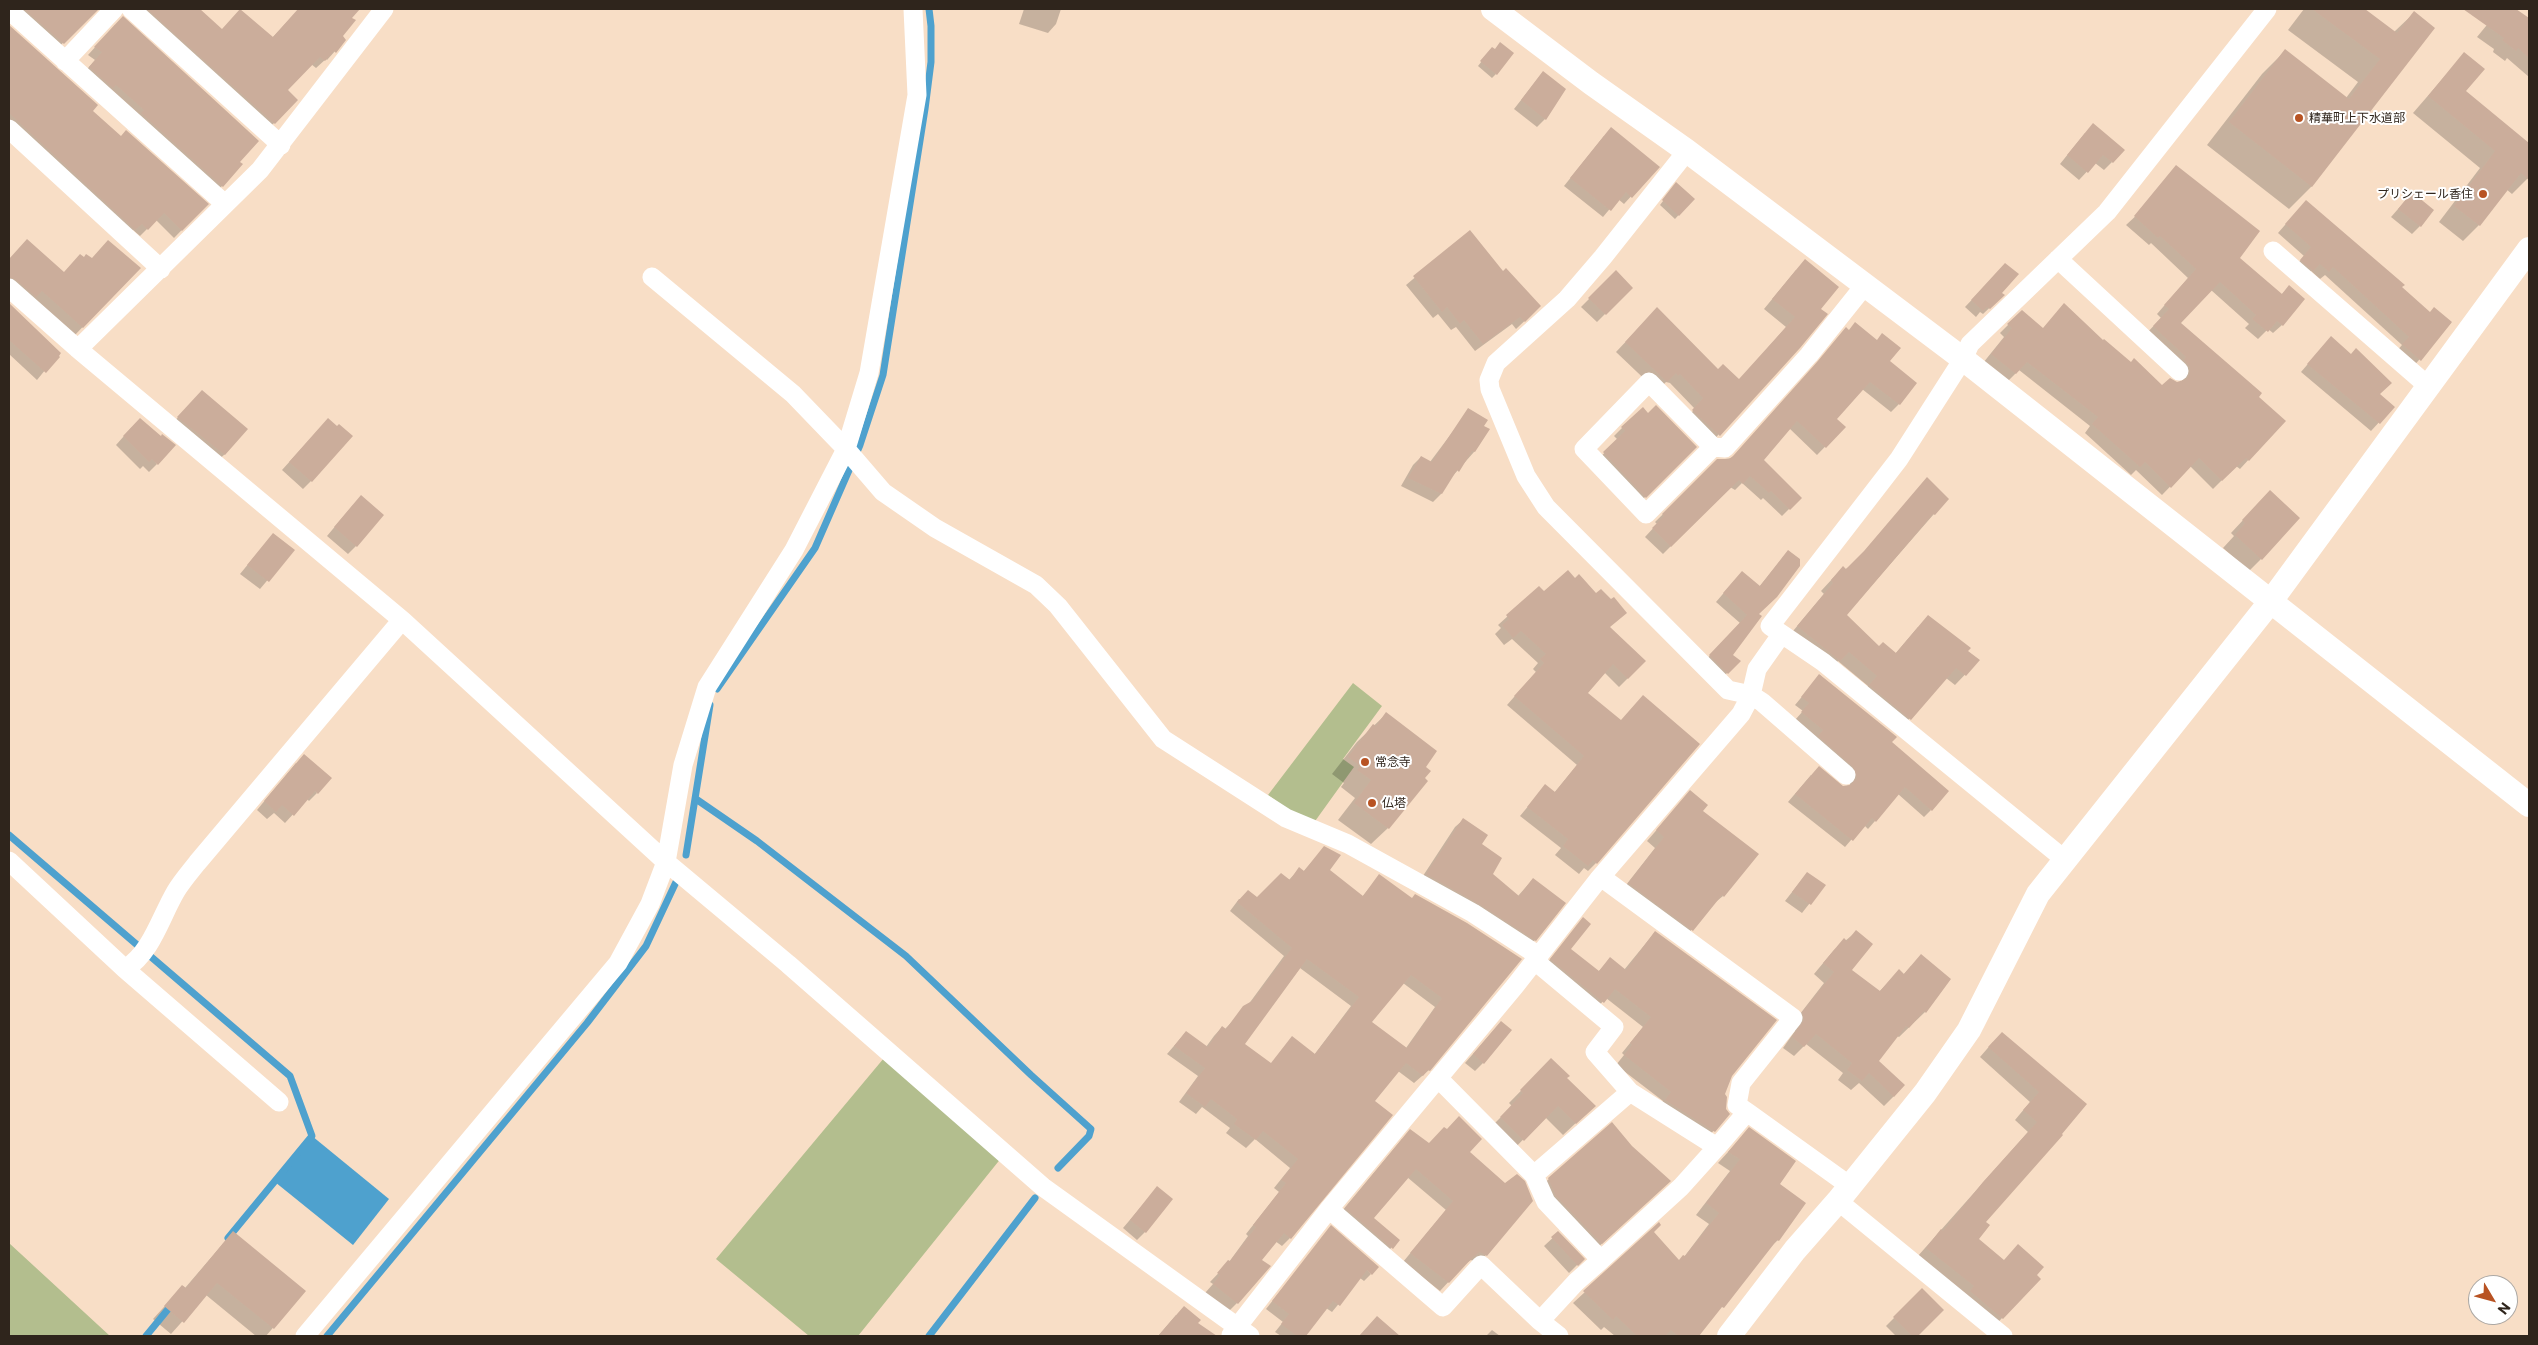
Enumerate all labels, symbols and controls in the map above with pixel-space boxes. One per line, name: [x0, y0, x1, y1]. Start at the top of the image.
place label: 精華町上下水道部: [2309, 111, 2405, 125]
marker: 精華町上下水道部: [2293, 112, 2305, 124]
place label: プリシェール香住: [2377, 187, 2473, 201]
marker: プリシェール香住: [2477, 188, 2489, 200]
place label: 常念寺: [1375, 755, 1411, 769]
marker: 常念寺: [1359, 756, 1371, 768]
place label: 仏塔: [1382, 796, 1406, 810]
marker: 仏塔: [1366, 797, 1378, 809]
north arrow: [2468, 1275, 2518, 1325]
text: N: [2495, 1299, 2515, 1318]

